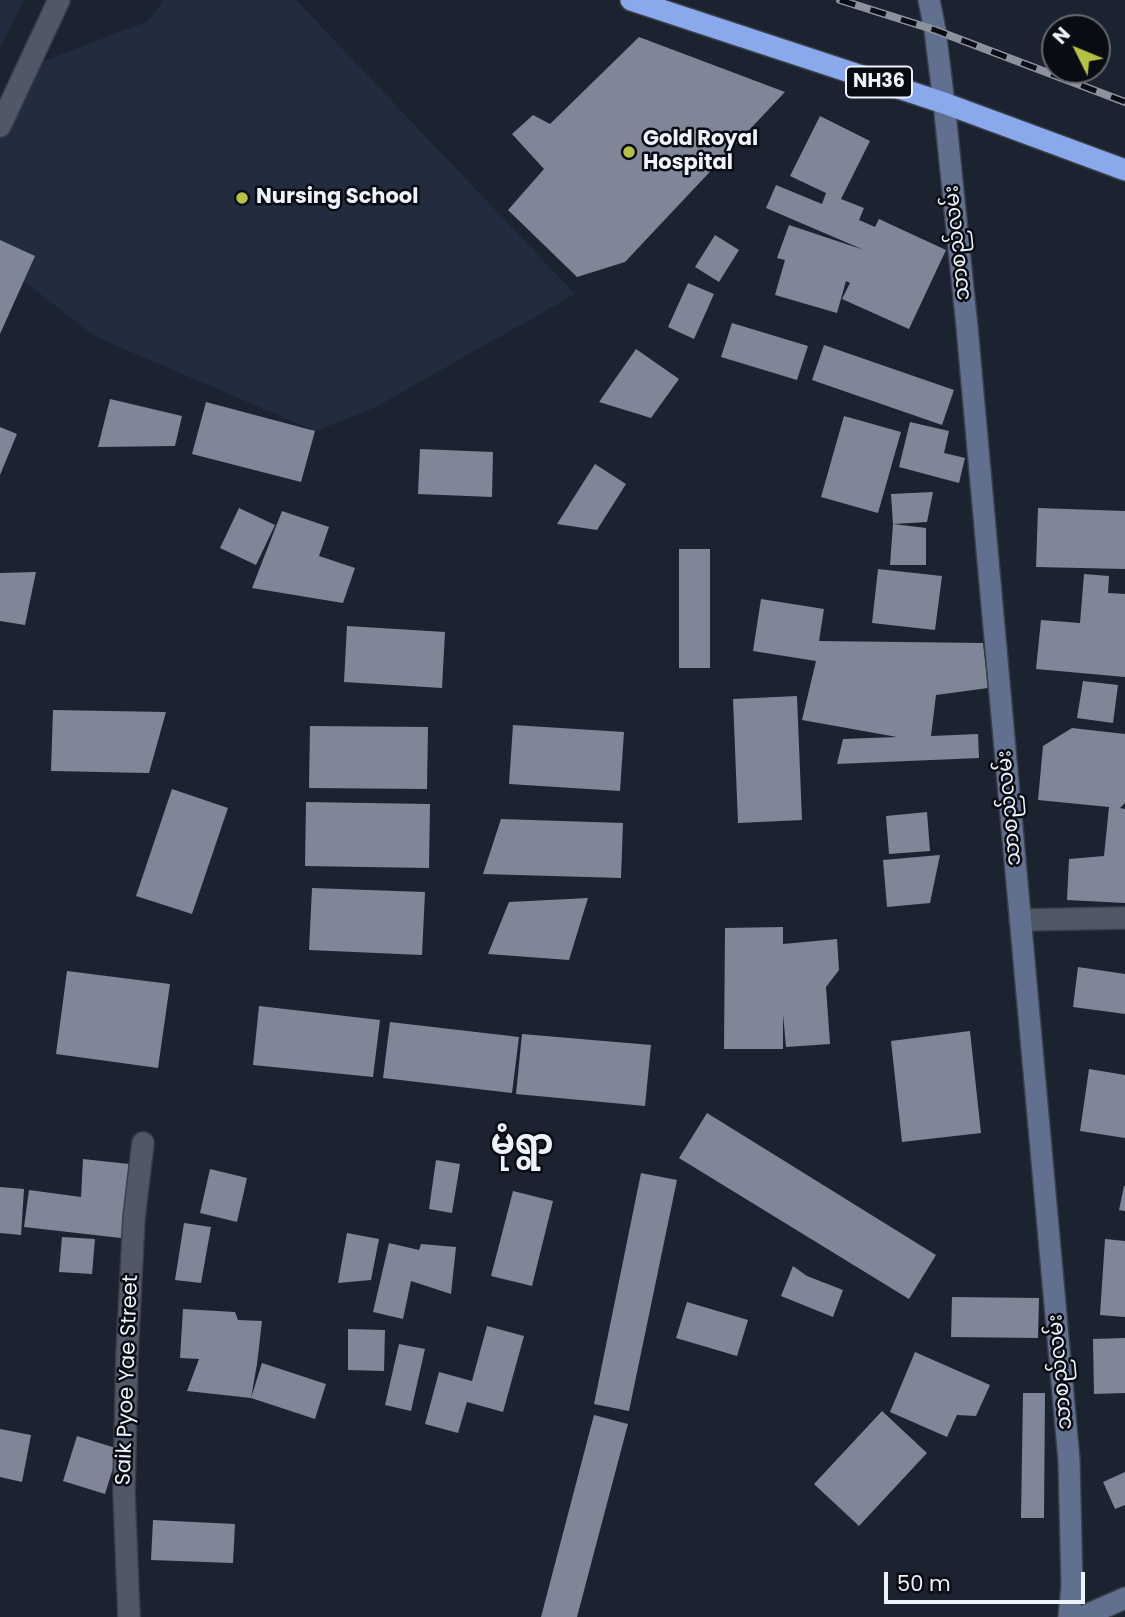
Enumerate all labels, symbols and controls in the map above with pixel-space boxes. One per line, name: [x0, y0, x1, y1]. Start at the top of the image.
north arrow: [1041, 14, 1111, 84]
text: N: [1047, 21, 1076, 50]
road number: NH36: [846, 66, 912, 97]
place label: Gold Royal Hospital: [643, 127, 758, 177]
marker: Gold Royal Hospital: [621, 144, 637, 160]
street label: သာစည်လမ်း: [939, 184, 977, 302]
place label: Nursing School: [256, 185, 418, 211]
marker: Nursing School: [234, 190, 250, 206]
street label: သာစည်လမ်း: [992, 749, 1028, 867]
district label: မုံရွာ: [490, 1124, 554, 1166]
street label: Saik Pyoe Yae Street: [112, 1274, 144, 1486]
street label: သာစည်လမ်း: [1043, 1313, 1079, 1431]
scale bar: [887, 1558, 1088, 1602]
text: 50 m: [897, 1569, 951, 1598]

